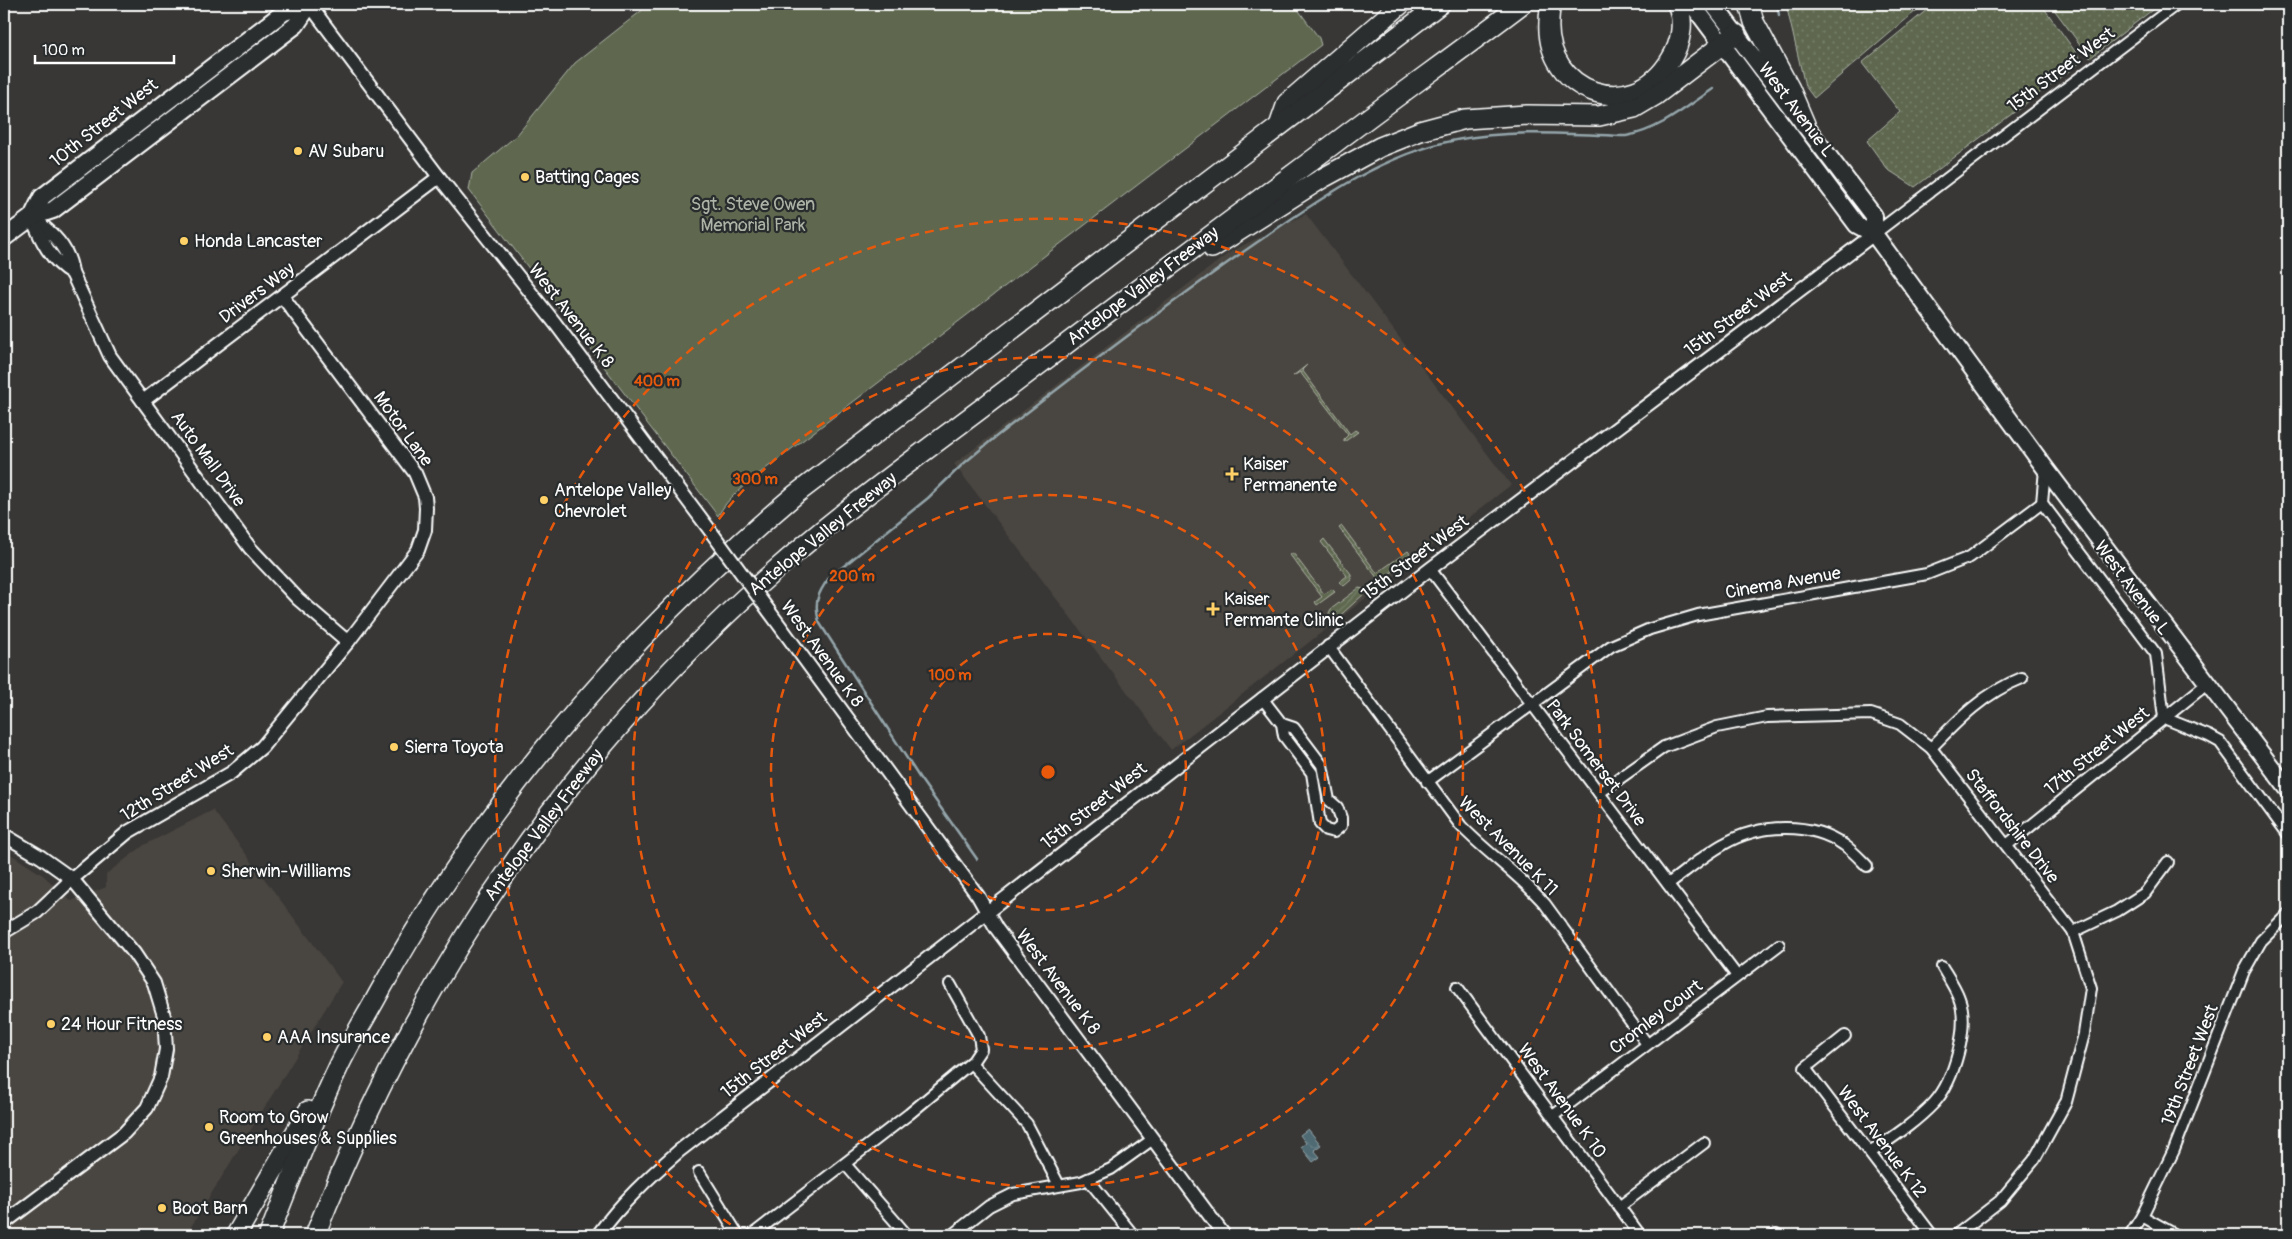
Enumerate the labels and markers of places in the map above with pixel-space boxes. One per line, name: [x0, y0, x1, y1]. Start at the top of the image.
place label: AV Subaru: [308, 140, 384, 163]
marker: AV Subaru: [292, 145, 304, 157]
place label: Batting Cages: [535, 166, 639, 189]
marker: Batting Cages: [519, 171, 531, 183]
place label: Honda Lancaster: [194, 230, 323, 253]
marker: Honda Lancaster: [178, 235, 190, 247]
place label: Kaiser Permanente: [1243, 453, 1337, 497]
marker: Kaiser Permanente: [1225, 467, 1239, 481]
place label: Antelope Valley Chevrolet: [554, 479, 672, 523]
marker: Antelope Valley Chevrolet: [538, 494, 550, 506]
place label: Kaiser Permante Clinic: [1224, 588, 1344, 632]
marker: Kaiser Permante Clinic: [1206, 602, 1220, 616]
place label: Sierra Toyota: [404, 736, 504, 759]
marker: Sierra Toyota: [388, 741, 400, 753]
centre of rings: [1039, 763, 1057, 781]
place label: Sherwin-Williams: [221, 860, 351, 883]
marker: Sherwin-Williams: [205, 865, 217, 877]
place label: 24 Hour Fitness: [61, 1013, 182, 1036]
marker: 24 Hour Fitness: [45, 1018, 57, 1030]
place label: AAA Insurance: [277, 1026, 390, 1049]
marker: AAA Insurance: [261, 1031, 273, 1043]
place label: Room to Grow Greenhouses & Supplies: [219, 1106, 397, 1150]
marker: Room to Grow Greenhouses & Supplies: [203, 1121, 215, 1133]
place label: Boot Barn: [172, 1197, 248, 1220]
marker: Boot Barn: [156, 1202, 168, 1214]

